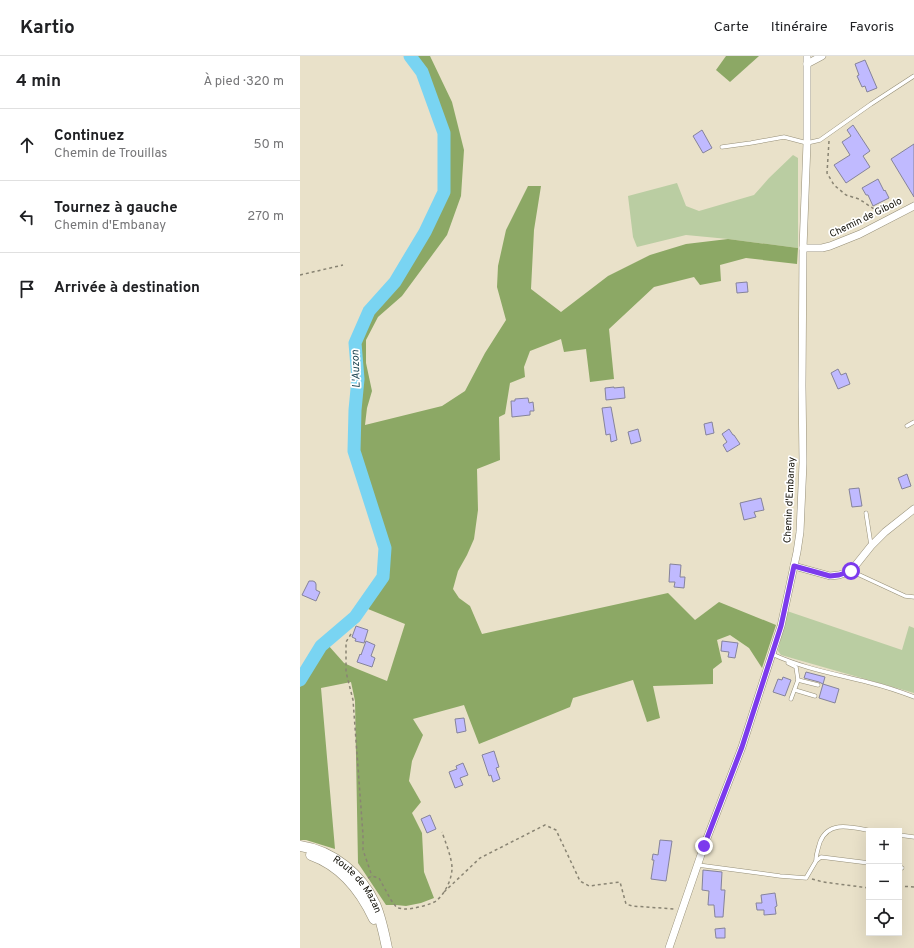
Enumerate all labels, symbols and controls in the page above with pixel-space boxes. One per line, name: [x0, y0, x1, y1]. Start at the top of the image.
text: Kartio: [20, 16, 75, 40]
text: Carte: [714, 19, 749, 36]
text: Itinéraire: [771, 19, 828, 36]
text: Favoris: [850, 19, 894, 36]
text: 4 min: [16, 71, 61, 93]
text: À pied · 320 m: [203, 74, 284, 90]
text: Continuez: [54, 127, 124, 146]
icon: ahead: [16, 134, 38, 156]
text: 50 m: [254, 137, 284, 153]
text: Chemin de Trouillas: [54, 146, 167, 162]
street label: Chemin de Gibolo: [828, 195, 905, 241]
text: Tournez à gauche: [54, 199, 178, 218]
icon: left: [16, 206, 38, 228]
text: 270 m: [247, 209, 284, 225]
text: Chemin d'Embanay: [54, 218, 166, 234]
icon: arrive: [16, 278, 38, 300]
text: Arrivée à destination: [54, 279, 200, 298]
water label: L'Auzon: [348, 350, 364, 388]
street label: Chemin d'Embanay: [781, 457, 799, 543]
route start: [842, 562, 860, 580]
map controls: [866, 828, 902, 936]
button: +: [866, 828, 902, 864]
route end: [695, 837, 713, 855]
street label: Route de Mazan: [330, 853, 384, 915]
button: −: [866, 864, 902, 900]
button: locate: [866, 900, 902, 936]

